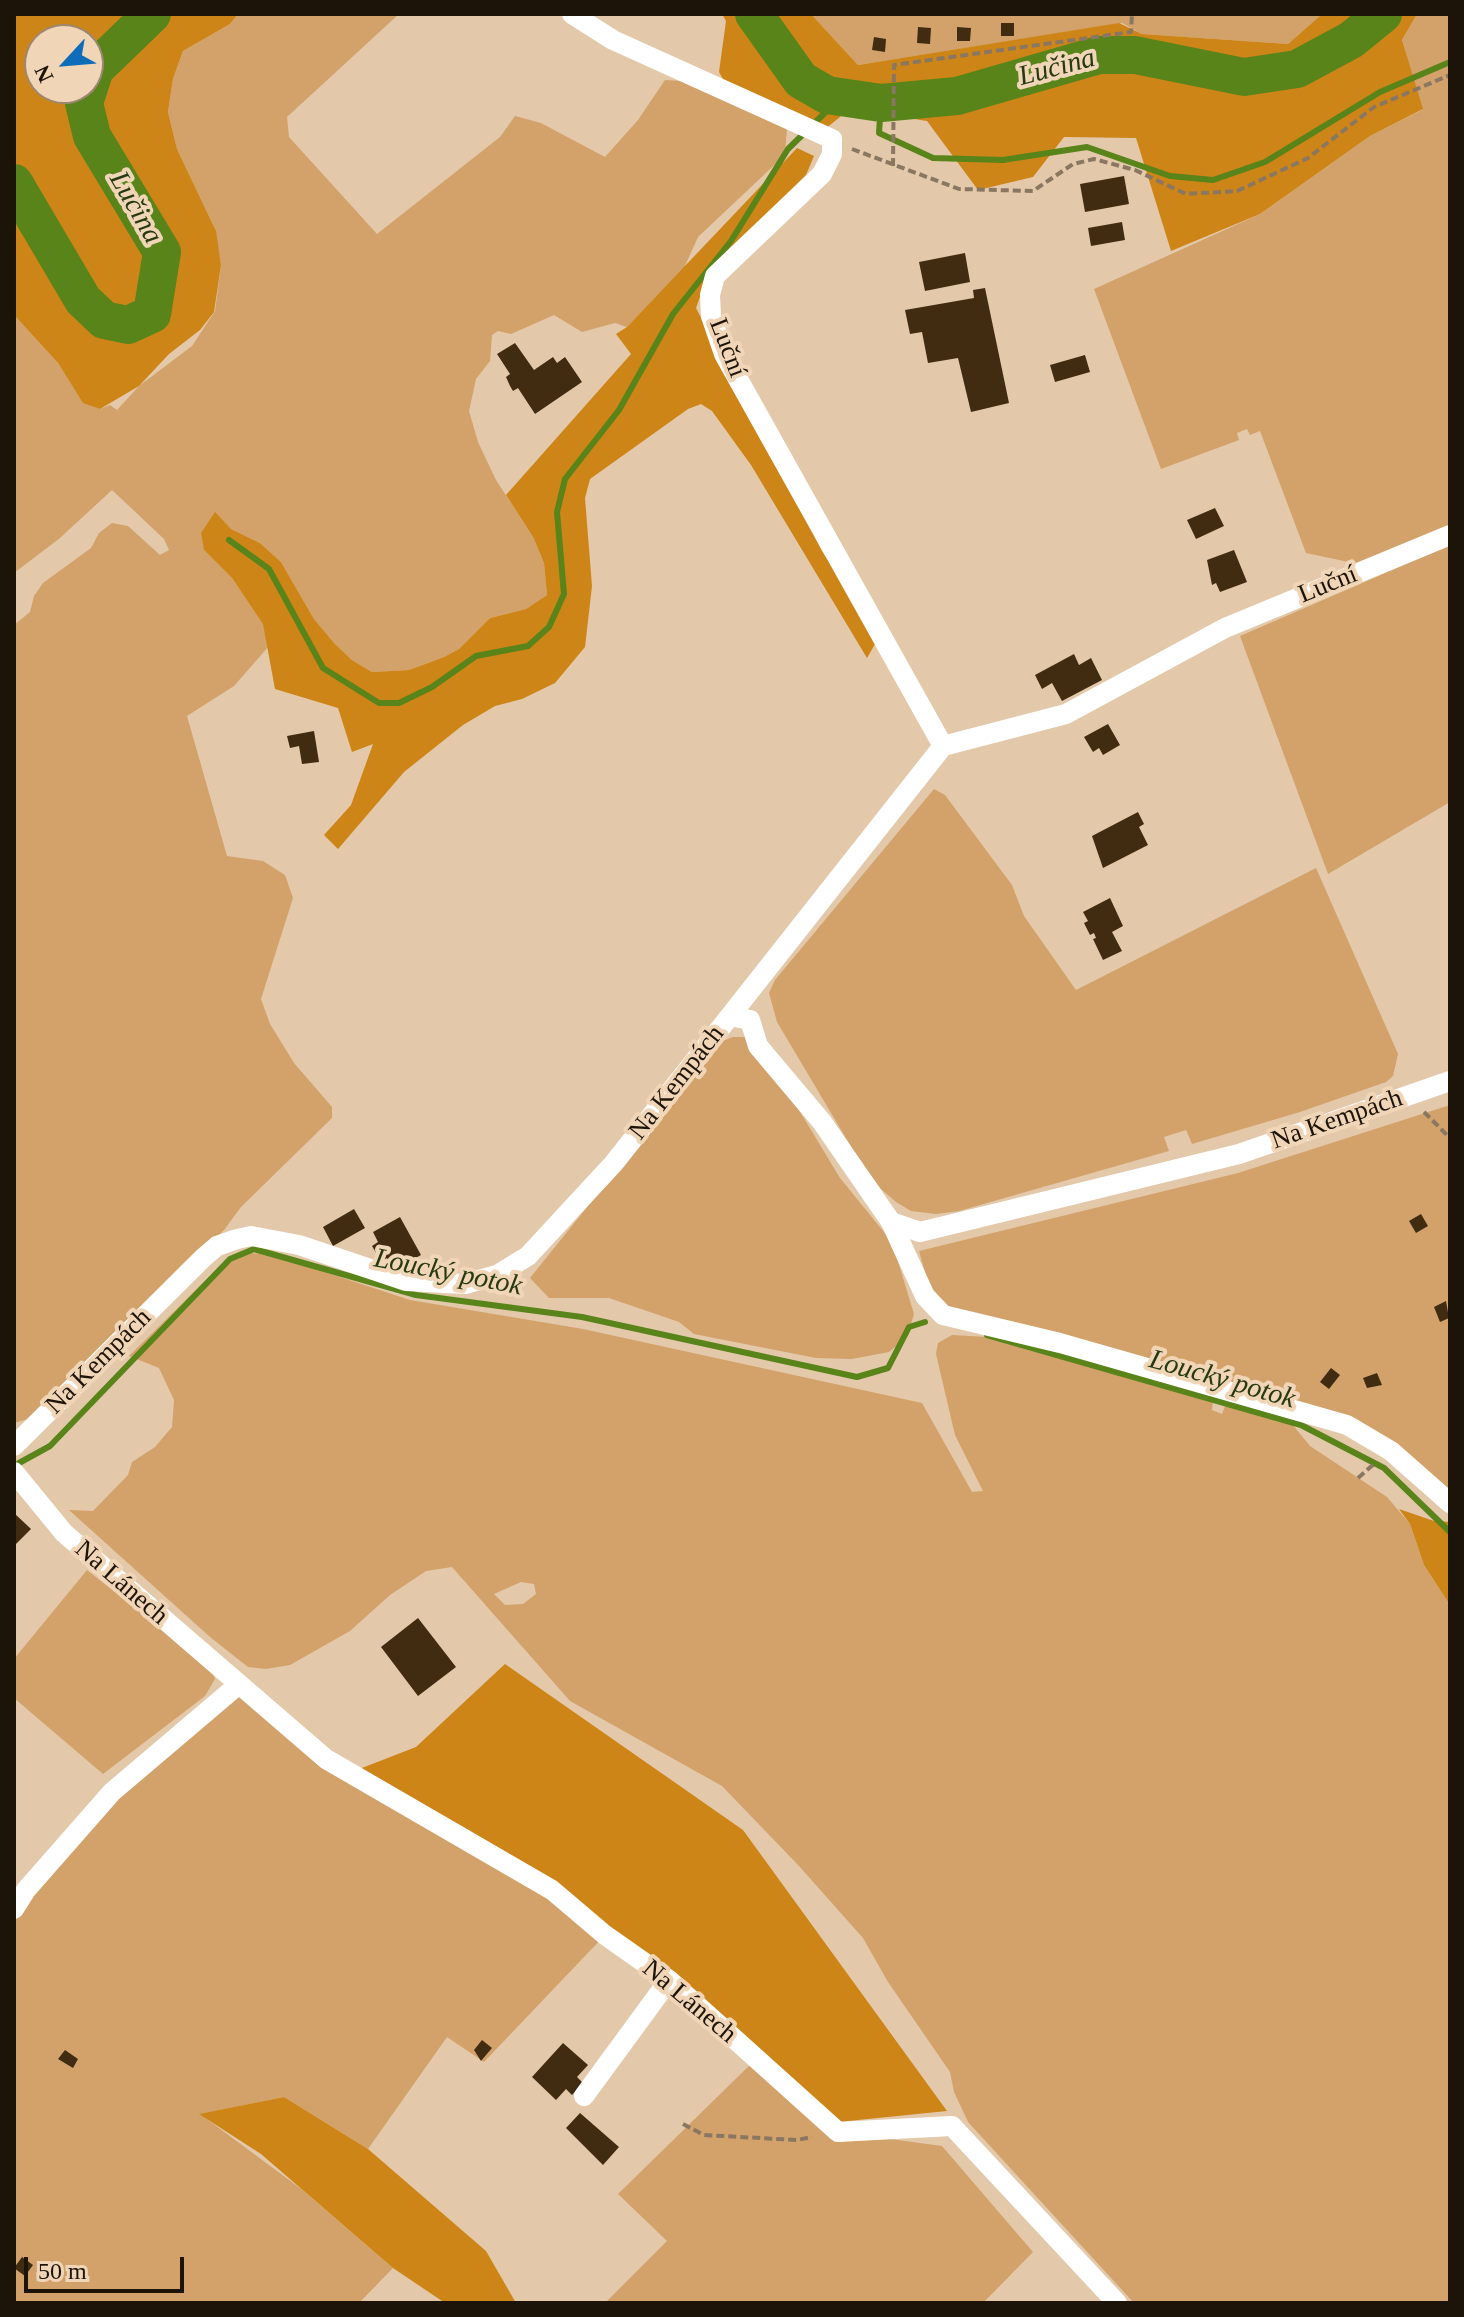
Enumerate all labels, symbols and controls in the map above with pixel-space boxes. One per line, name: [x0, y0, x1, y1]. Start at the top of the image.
north arrow: [24, 24, 104, 104]
water label: Lučina: [1015, 42, 1099, 94]
text: N: [29, 61, 58, 86]
water label: Lučina: [101, 166, 169, 250]
street label: Luční: [702, 314, 752, 382]
street label: Luční: [1294, 559, 1362, 611]
street label: Na Kempách: [623, 1020, 731, 1146]
street label: Na Kempách: [1267, 1083, 1407, 1157]
water label: Loucký potok: [371, 1242, 525, 1304]
street label: Na Kempách: [40, 1303, 158, 1421]
water label: Loucký potok: [1145, 1343, 1299, 1417]
street label: Na Lánech: [68, 1534, 174, 1632]
street label: Na Lánech: [636, 1954, 742, 2050]
scale bar: [28, 2241, 188, 2291]
text: 50 m: [38, 2258, 87, 2284]

